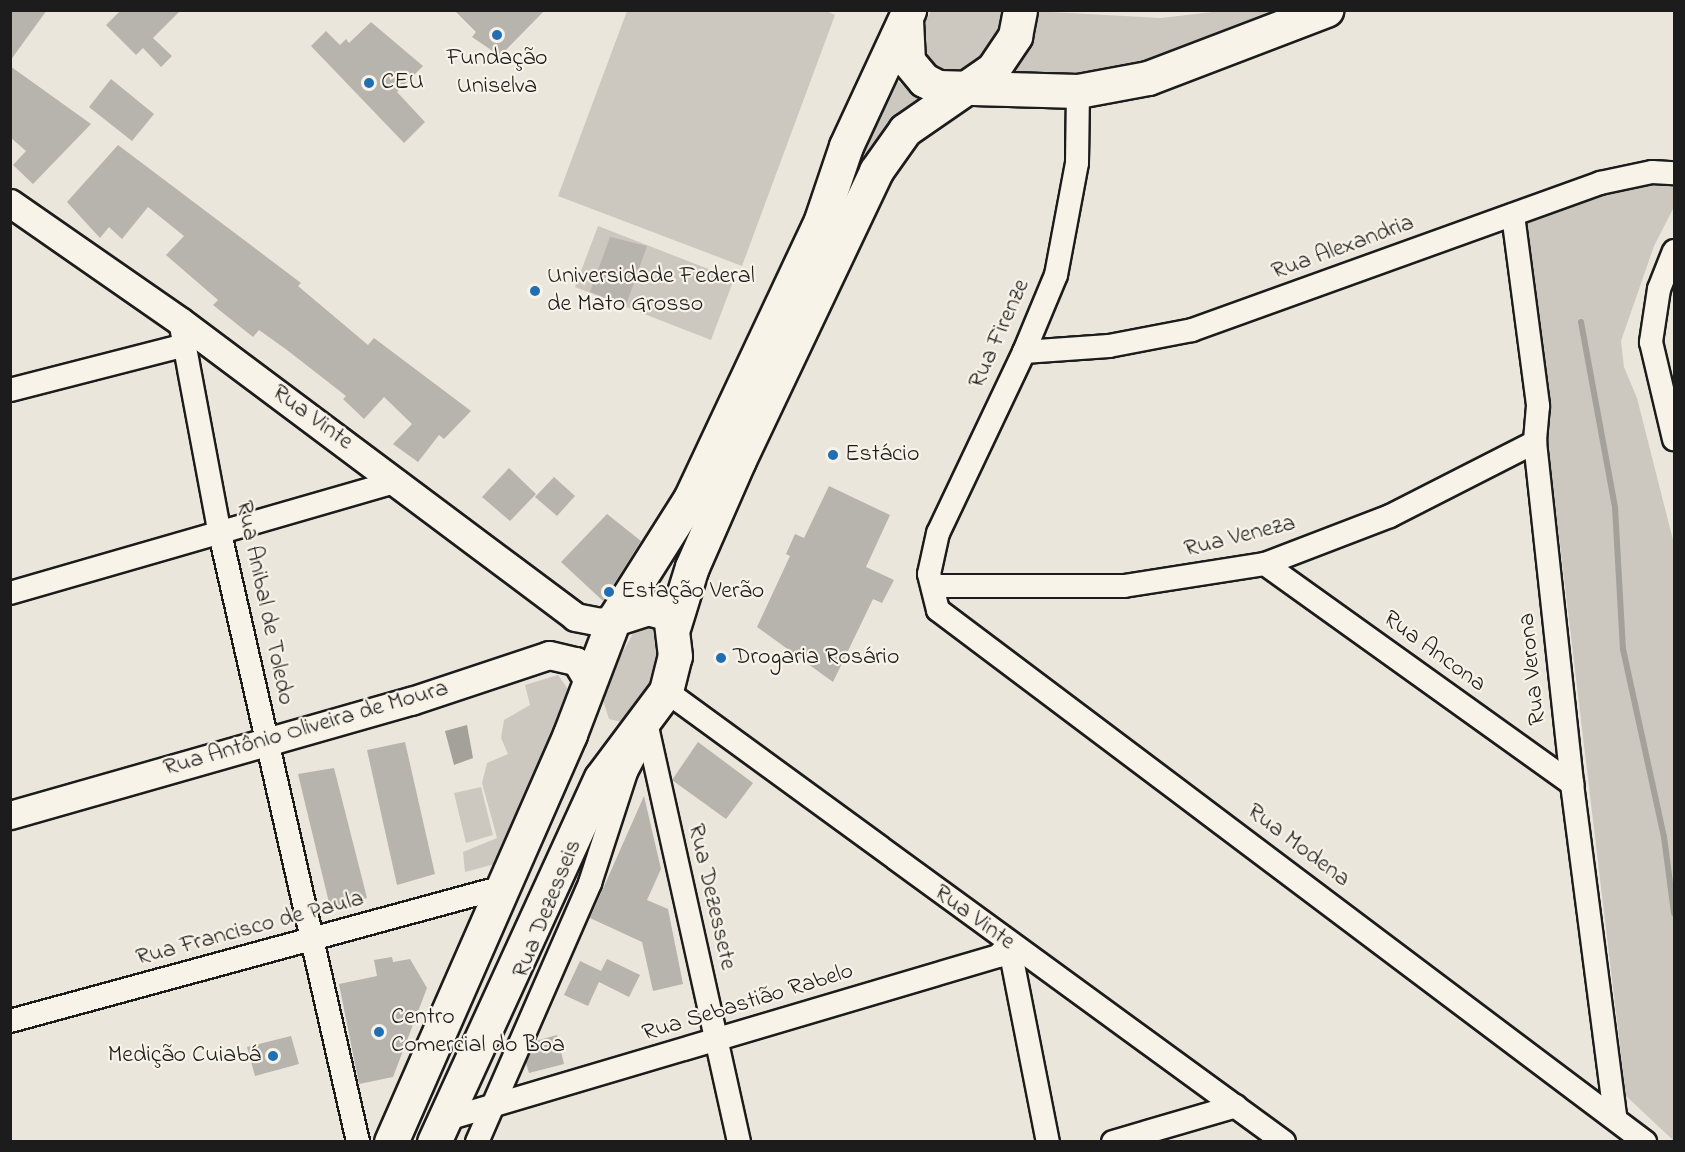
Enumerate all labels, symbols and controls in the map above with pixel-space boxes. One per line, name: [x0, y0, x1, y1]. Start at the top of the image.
marker: Fundação Uniselva: [490, 28, 504, 42]
place label: Fundação Uniselva: [446, 45, 548, 101]
place label: CEU: [381, 69, 424, 97]
marker: CEU: [362, 76, 376, 90]
street label: Rua Alexandria: [1268, 209, 1418, 287]
place label: Universidade Federal de Mato Grosso: [547, 263, 755, 319]
street label: Rua Firenze: [963, 275, 1037, 393]
marker: Universidade Federal de Mato Grosso: [528, 284, 542, 298]
street label: Rua Vinte: [266, 379, 358, 457]
place label: Estácio: [845, 441, 919, 469]
marker: Estácio: [826, 448, 840, 462]
street label: Rua Anibal de Toledo: [228, 498, 300, 708]
street label: Rua Veneza: [1181, 509, 1299, 565]
place label: Estação Verão: [621, 578, 764, 606]
marker: Estação Verão: [602, 585, 616, 599]
street label: Rua Ancona: [1377, 605, 1491, 699]
street label: Rua Verona: [1513, 611, 1553, 727]
place label: Drogaria Rosário: [733, 644, 899, 672]
marker: Drogaria Rosário: [714, 651, 728, 665]
street label: Rua Antônio Oliveira de Moura: [160, 675, 452, 783]
street label: Rua Modena: [1241, 798, 1355, 894]
street label: Rua Dezessete: [680, 821, 742, 973]
street label: Rua Dezesseis: [507, 836, 589, 982]
street label: Rua Vinte: [928, 879, 1020, 957]
street label: Rua Francisco de Paula: [133, 885, 367, 973]
street label: Rua Sebastião Rabelo: [639, 957, 857, 1049]
place label: Centro Comercial do Boa: [391, 1004, 565, 1060]
marker: Centro Comercial do Boa: [372, 1025, 386, 1039]
place label: Medição Cuiabá: [108, 1042, 261, 1070]
marker: Medição Cuiabá: [266, 1049, 280, 1063]

